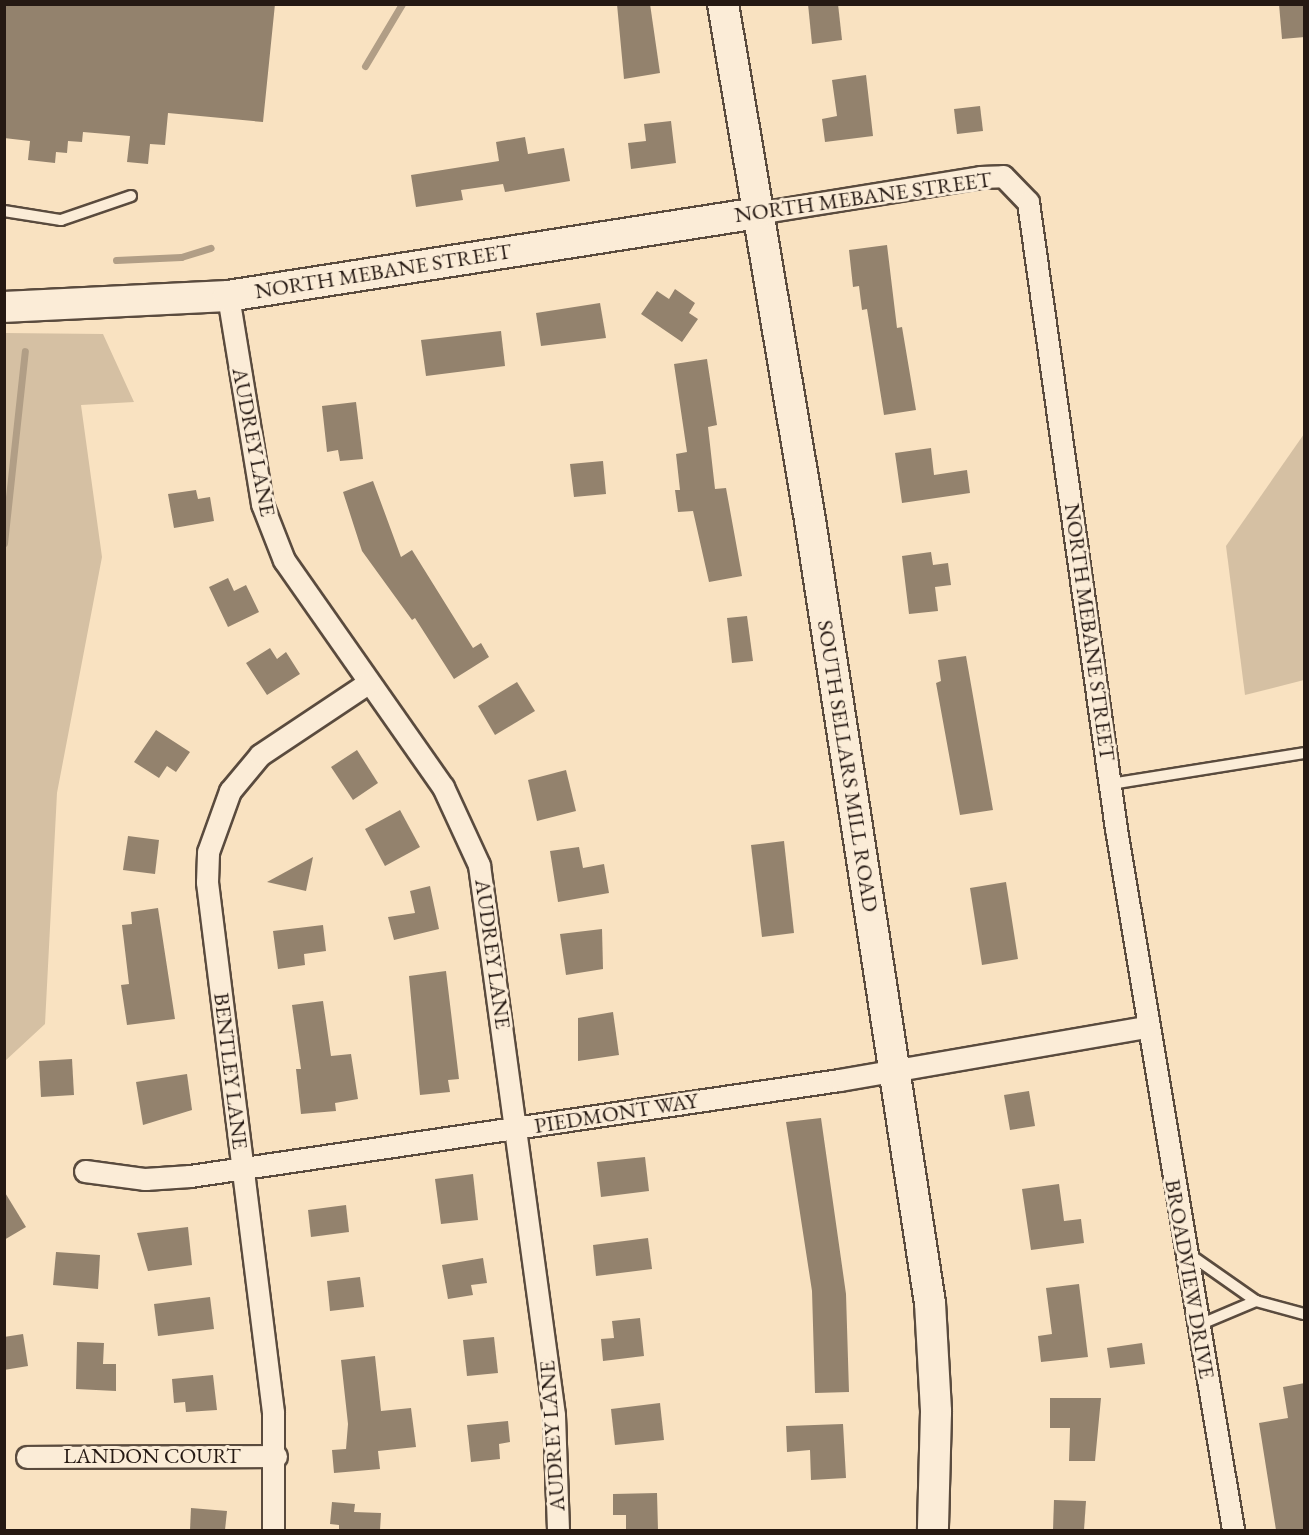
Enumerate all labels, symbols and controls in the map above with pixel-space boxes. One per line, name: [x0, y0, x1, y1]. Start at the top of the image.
street label: NORTH MEBANE STREET: [733, 166, 993, 228]
street label: NORTH MEBANE STREET: [253, 238, 513, 304]
street label: AUDREY LANE: [227, 365, 281, 519]
street label: NORTH MEBANE STREET: [1059, 502, 1121, 762]
street label: SOUTH SELLARS MILL ROAD: [812, 618, 884, 914]
street label: AUDREY LANE: [469, 877, 517, 1031]
street label: BENTLEY LANE: [208, 991, 254, 1151]
street label: PIEDMONT WAY: [532, 1087, 700, 1139]
street label: BROADVIEW DRIVE: [1159, 1177, 1221, 1381]
street label: AUDREY LANE: [534, 1360, 570, 1512]
street label: LANDON COURT: [63, 1443, 241, 1469]

